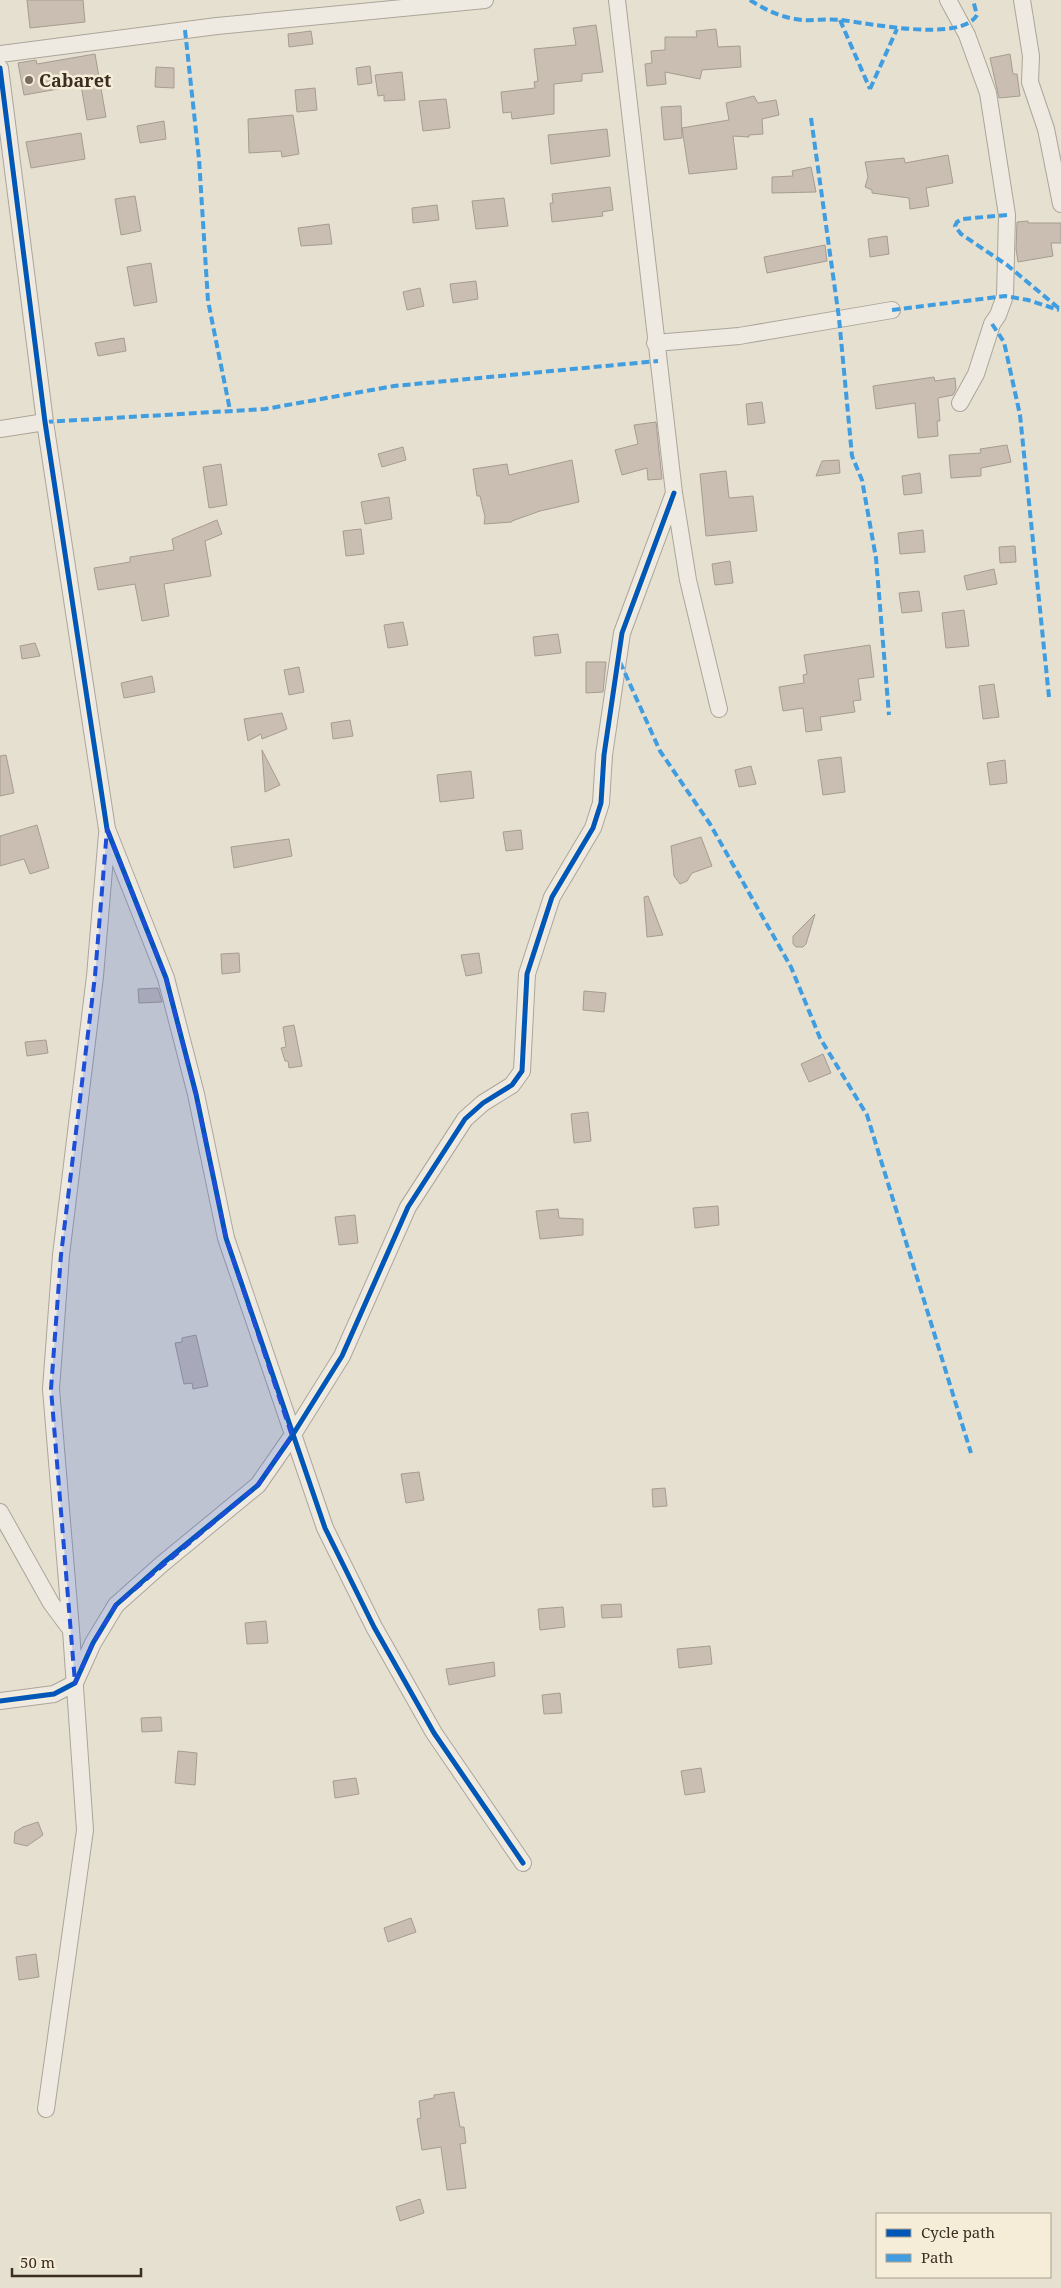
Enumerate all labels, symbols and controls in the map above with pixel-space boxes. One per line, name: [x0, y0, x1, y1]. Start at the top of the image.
place label: Cabaret: [39, 68, 111, 92]
marker: Cabaret: [23, 74, 35, 86]
legend: [876, 2213, 1051, 2278]
text: Cycle path: [921, 2222, 996, 2242]
scale bar: [12, 2246, 141, 2278]
text: Path: [921, 2247, 954, 2267]
text: 50 m: [20, 2252, 55, 2272]

